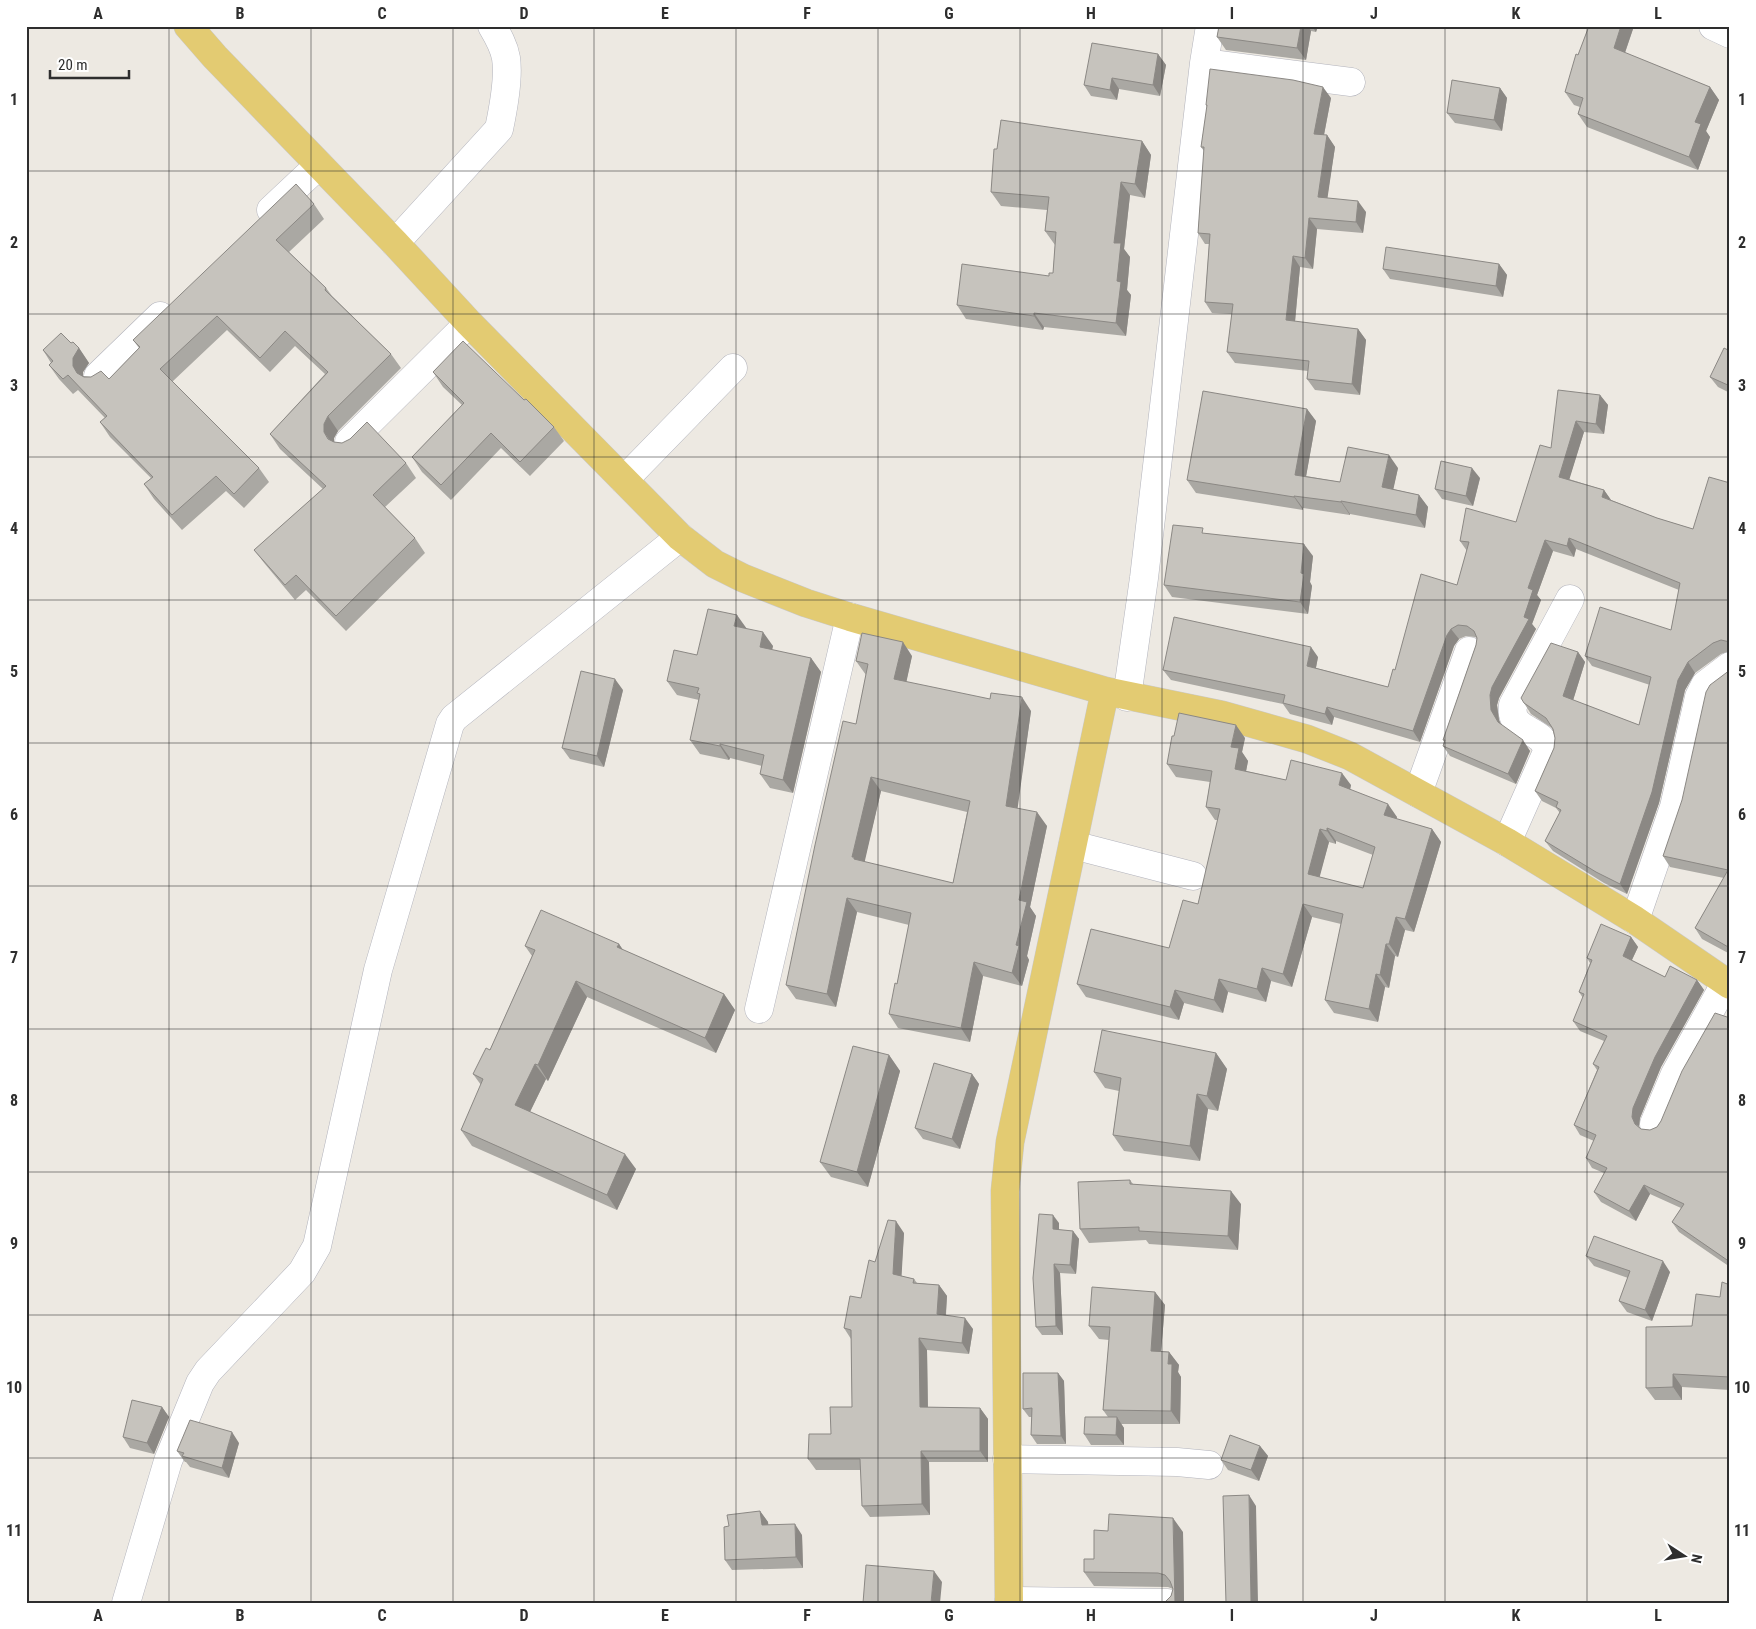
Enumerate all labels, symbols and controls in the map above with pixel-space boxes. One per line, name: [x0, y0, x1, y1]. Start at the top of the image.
text: A: [93, 4, 103, 23]
text: B: [236, 4, 245, 23]
text: C: [377, 4, 387, 23]
text: D: [519, 4, 529, 23]
text: E: [661, 4, 669, 23]
text: F: [803, 4, 811, 23]
text: G: [944, 4, 954, 23]
text: H: [1086, 4, 1096, 23]
text: I: [1230, 4, 1234, 23]
text: J: [1370, 4, 1378, 23]
text: K: [1512, 4, 1521, 23]
text: L: [1654, 4, 1662, 23]
scale bar: [50, 48, 129, 80]
text: 20 m: [58, 56, 88, 74]
text: 1: [10, 90, 18, 109]
text: 1: [1738, 90, 1746, 109]
text: 2: [10, 233, 18, 252]
text: 2: [1738, 233, 1746, 252]
text: 3: [10, 376, 18, 395]
text: 3: [1738, 376, 1746, 395]
text: 4: [10, 519, 18, 538]
text: 4: [1738, 519, 1746, 538]
text: 5: [10, 662, 18, 681]
text: 5: [1738, 662, 1746, 681]
text: 6: [10, 805, 18, 824]
text: 6: [1738, 805, 1746, 824]
text: 7: [10, 948, 18, 967]
text: 7: [1738, 948, 1746, 967]
text: 8: [10, 1091, 18, 1110]
text: 8: [1738, 1091, 1746, 1110]
text: 9: [10, 1234, 18, 1253]
text: 9: [1738, 1234, 1746, 1253]
text: 10: [6, 1378, 22, 1397]
text: 10: [1734, 1378, 1750, 1397]
text: 11: [6, 1521, 22, 1540]
text: 11: [1734, 1521, 1750, 1540]
north arrow: [1658, 1532, 1708, 1582]
text: N: [1688, 1553, 1705, 1565]
text: A: [93, 1606, 103, 1625]
text: B: [236, 1606, 245, 1625]
text: C: [377, 1606, 387, 1625]
text: D: [519, 1606, 529, 1625]
text: E: [661, 1606, 669, 1625]
text: F: [803, 1606, 811, 1625]
text: G: [944, 1606, 954, 1625]
text: H: [1086, 1606, 1096, 1625]
text: I: [1230, 1606, 1234, 1625]
text: J: [1370, 1606, 1378, 1625]
text: K: [1512, 1606, 1521, 1625]
text: L: [1654, 1606, 1662, 1625]

